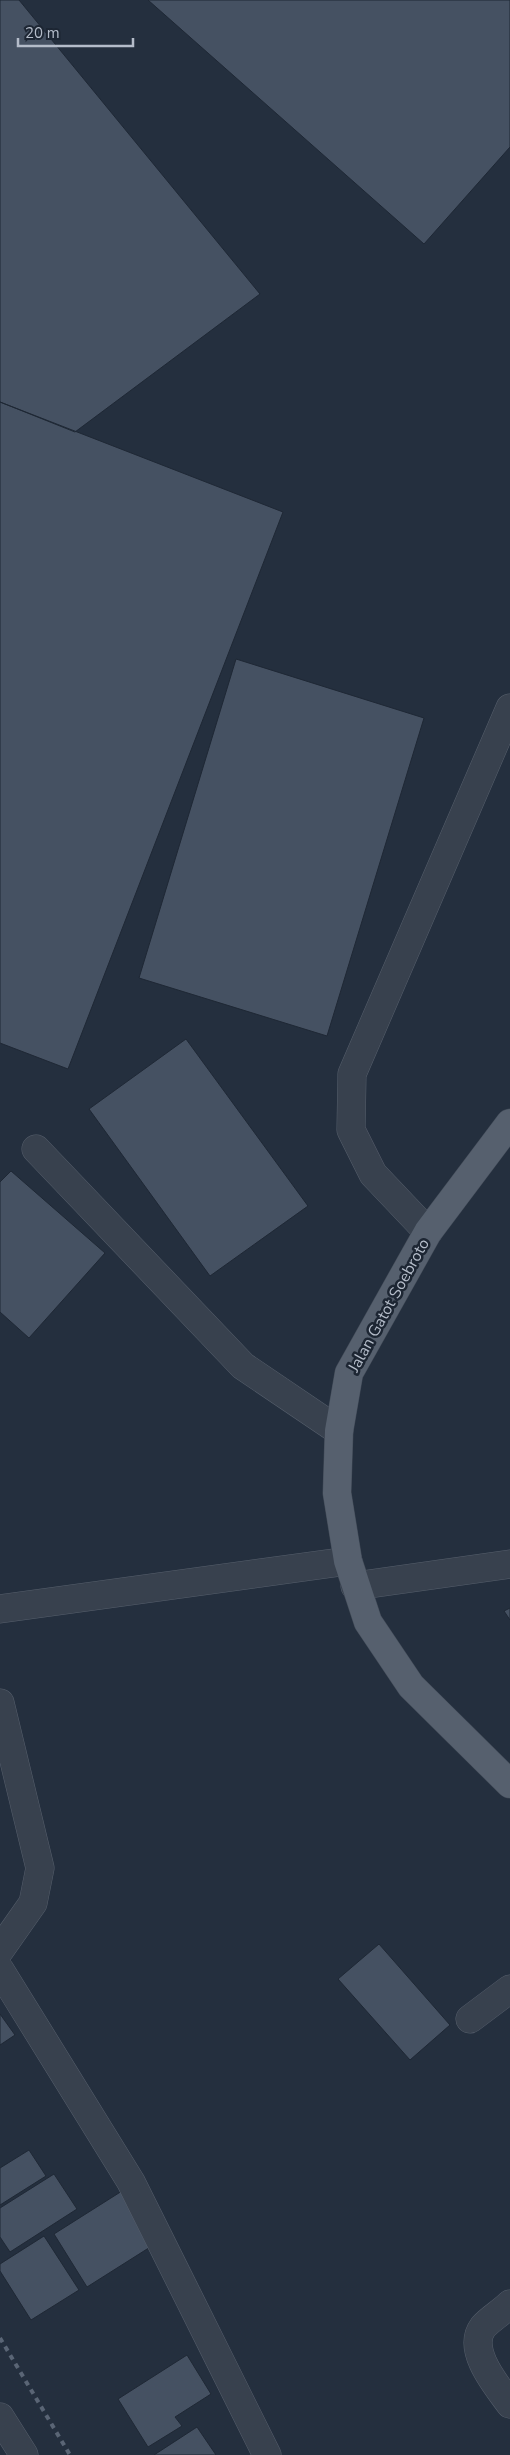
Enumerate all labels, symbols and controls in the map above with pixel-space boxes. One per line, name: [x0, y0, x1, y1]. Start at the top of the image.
scale bar: [18, 15, 132, 47]
text: 20 m: [25, 23, 60, 43]
street label: Jalan Gatot Soebroto: [342, 1235, 435, 1377]

